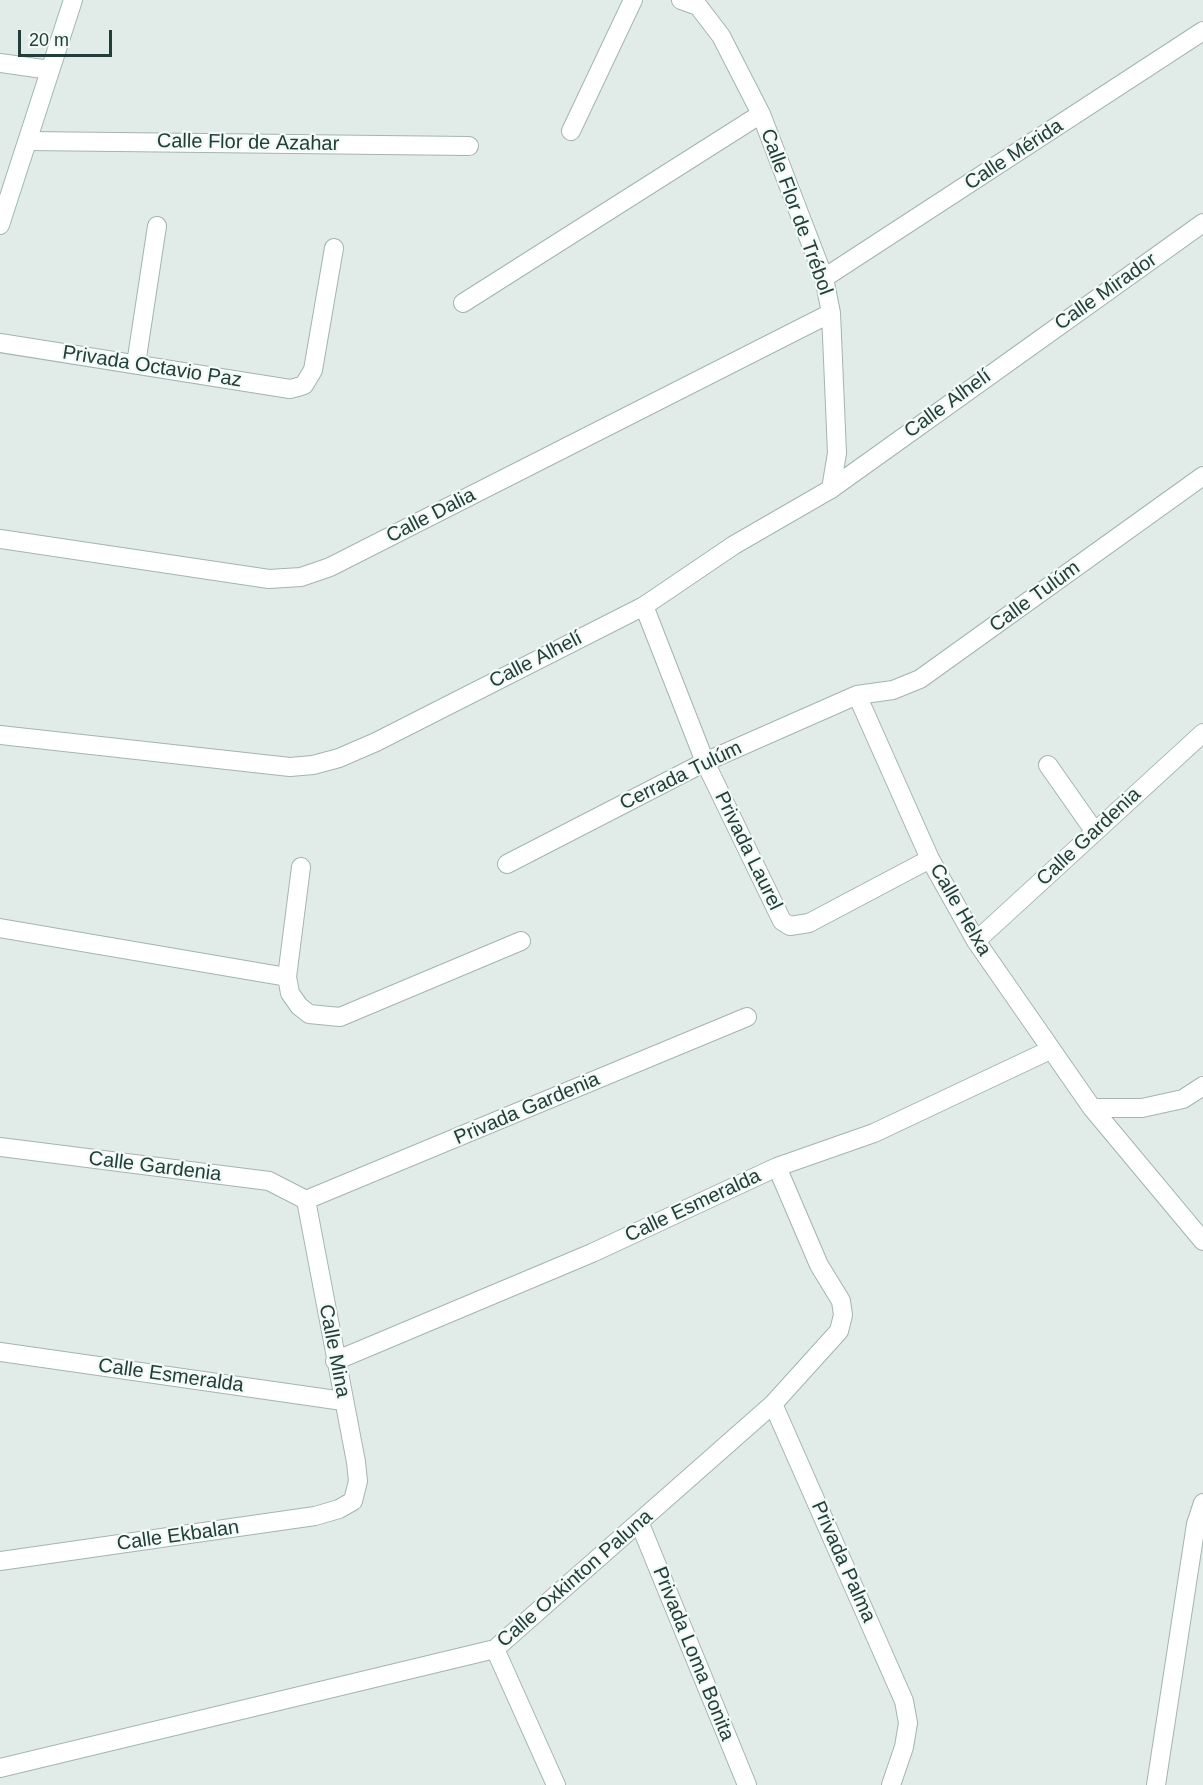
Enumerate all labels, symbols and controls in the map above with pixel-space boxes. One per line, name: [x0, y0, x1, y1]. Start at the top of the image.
scale bar: [21, 18, 116, 56]
text: 20 m: [29, 30, 69, 50]
street label: Calle Mérida: [960, 114, 1068, 196]
street label: Calle Flor de Trébol: [755, 126, 837, 298]
street label: Calle Flor de Azahar: [157, 129, 339, 157]
street label: Calle Mirador: [1050, 248, 1162, 336]
street label: Privada Octavio Paz: [61, 341, 243, 393]
street label: Calle Alhelí: [900, 365, 996, 443]
street label: Calle Dalia: [382, 483, 480, 549]
street label: Calle Tulúm: [985, 556, 1085, 638]
street label: Calle Alhelí: [485, 626, 587, 694]
street label: Cerrada Tulúm: [616, 736, 746, 816]
street label: Calle Gardenia: [1032, 783, 1146, 891]
street label: Privada Laurel: [709, 788, 787, 914]
street label: Calle Helxa: [924, 860, 996, 960]
street label: Privada Gardenia: [451, 1068, 603, 1150]
street label: Calle Gardenia: [87, 1147, 223, 1187]
street label: Calle Esmeralda: [621, 1164, 765, 1248]
street label: Calle Mina: [313, 1302, 355, 1400]
street label: Calle Esmeralda: [97, 1354, 245, 1398]
street label: Privada Palma: [806, 1498, 880, 1626]
street label: Calle Oxkinton Paluna: [492, 1505, 658, 1653]
street label: Calle Ekbalan: [115, 1516, 241, 1556]
street label: Privada Loma Bonita: [647, 1563, 739, 1745]

